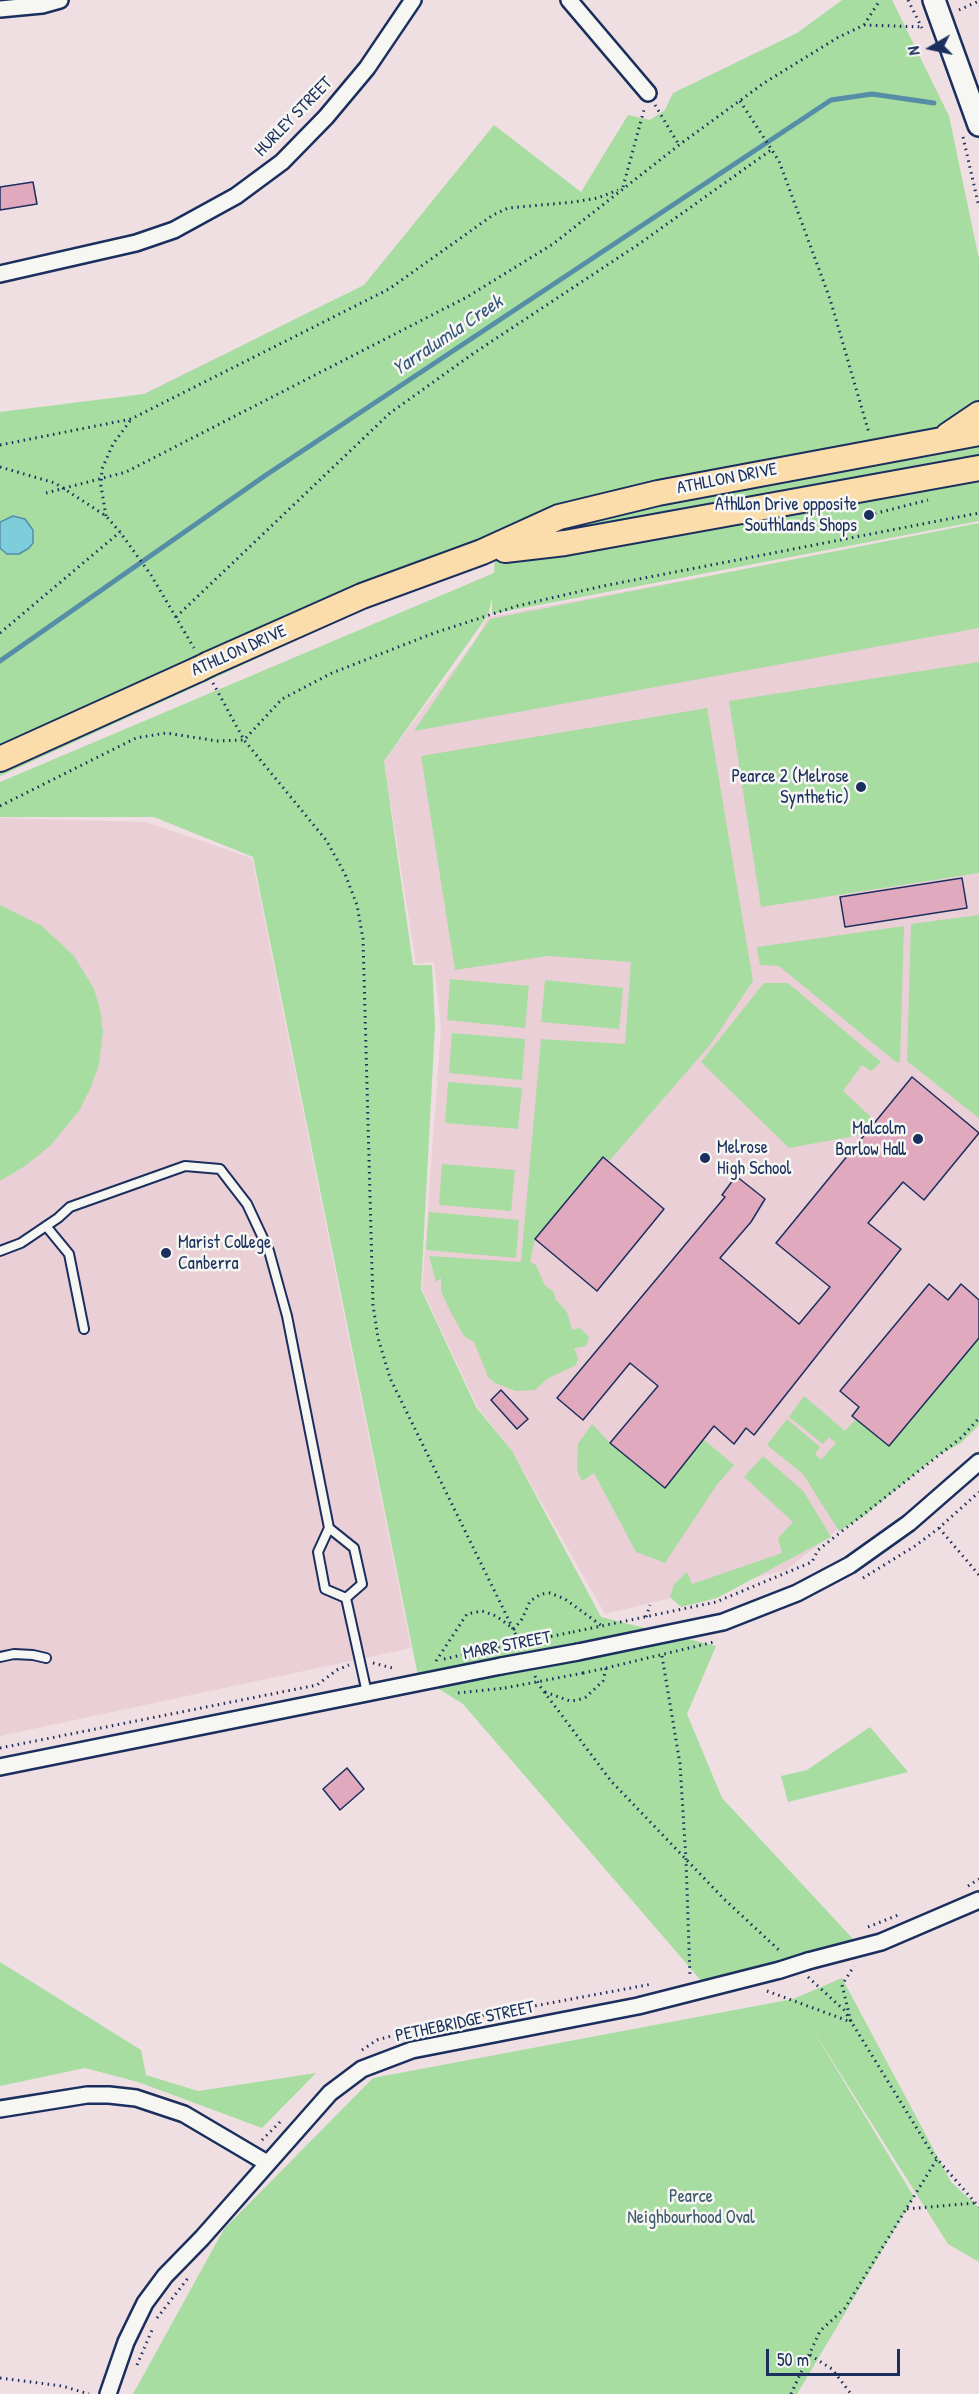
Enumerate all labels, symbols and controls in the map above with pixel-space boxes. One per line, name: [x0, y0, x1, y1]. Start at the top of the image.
north arrow: [901, 18, 961, 78]
text: N: [902, 45, 925, 57]
street label: HURLEY STREET: [251, 73, 337, 161]
water label: Yarralumla Creek: [388, 290, 508, 382]
street label: ATHLLON DRIVE: [675, 459, 779, 499]
place label: Athllon Drive opposite Southlands Shops: [715, 494, 857, 536]
marker: Athllon Drive opposite Southlands Shops: [862, 508, 876, 522]
street label: ATHLLON DRIVE: [188, 620, 290, 682]
place label: Pearce 2 (Melrose Synthetic): [731, 766, 849, 808]
marker: Pearce 2 (Melrose Synthetic): [854, 780, 868, 794]
place label: Malcolm Barlow Hall: [835, 1118, 906, 1160]
marker: Malcolm Barlow Hall: [911, 1132, 925, 1146]
place label: Melrose High School: [717, 1137, 791, 1180]
marker: Melrose High School: [698, 1151, 712, 1165]
place label: Marist College Canberra: [178, 1232, 271, 1274]
marker: Marist College Canberra: [159, 1246, 173, 1260]
street label: MARR STREET: [461, 1627, 553, 1665]
street label: PETHEBRIDGE STREET: [394, 1997, 536, 2047]
park label: Pearce Neighbourhood Oval: [627, 2186, 755, 2228]
scale bar: [769, 2337, 902, 2375]
text: 50 m: [777, 2347, 809, 2372]

